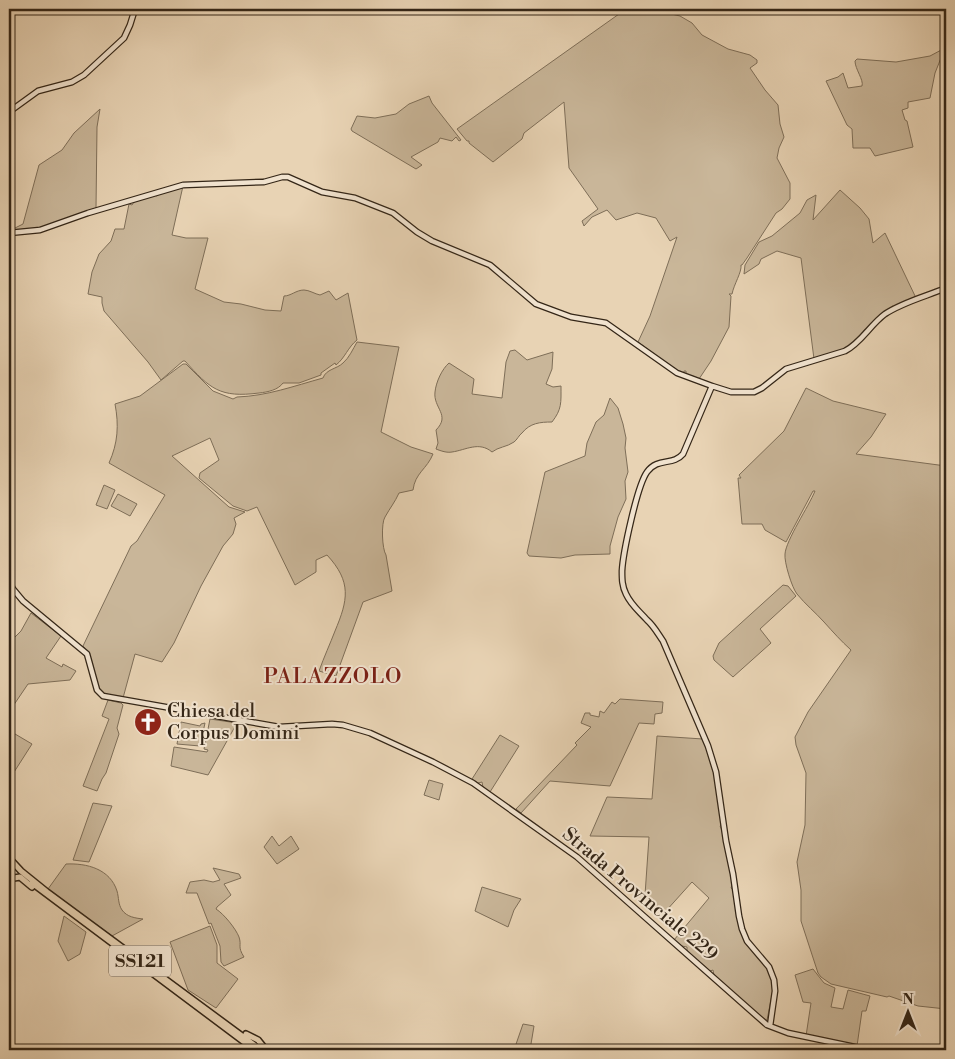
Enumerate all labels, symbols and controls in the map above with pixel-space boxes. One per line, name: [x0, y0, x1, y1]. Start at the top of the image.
district label: PALAZZOLO: [264, 664, 402, 690]
place label: Chiesa del Corpus Domini: [167, 699, 299, 745]
church icon: Chiesa del Corpus Domini: [133, 707, 163, 737]
street label: Strada Provinciale 229: [557, 822, 723, 966]
road number: SS121: [109, 946, 171, 976]
north arrow: [882, 986, 932, 1036]
text: N: [902, 991, 914, 1009]

